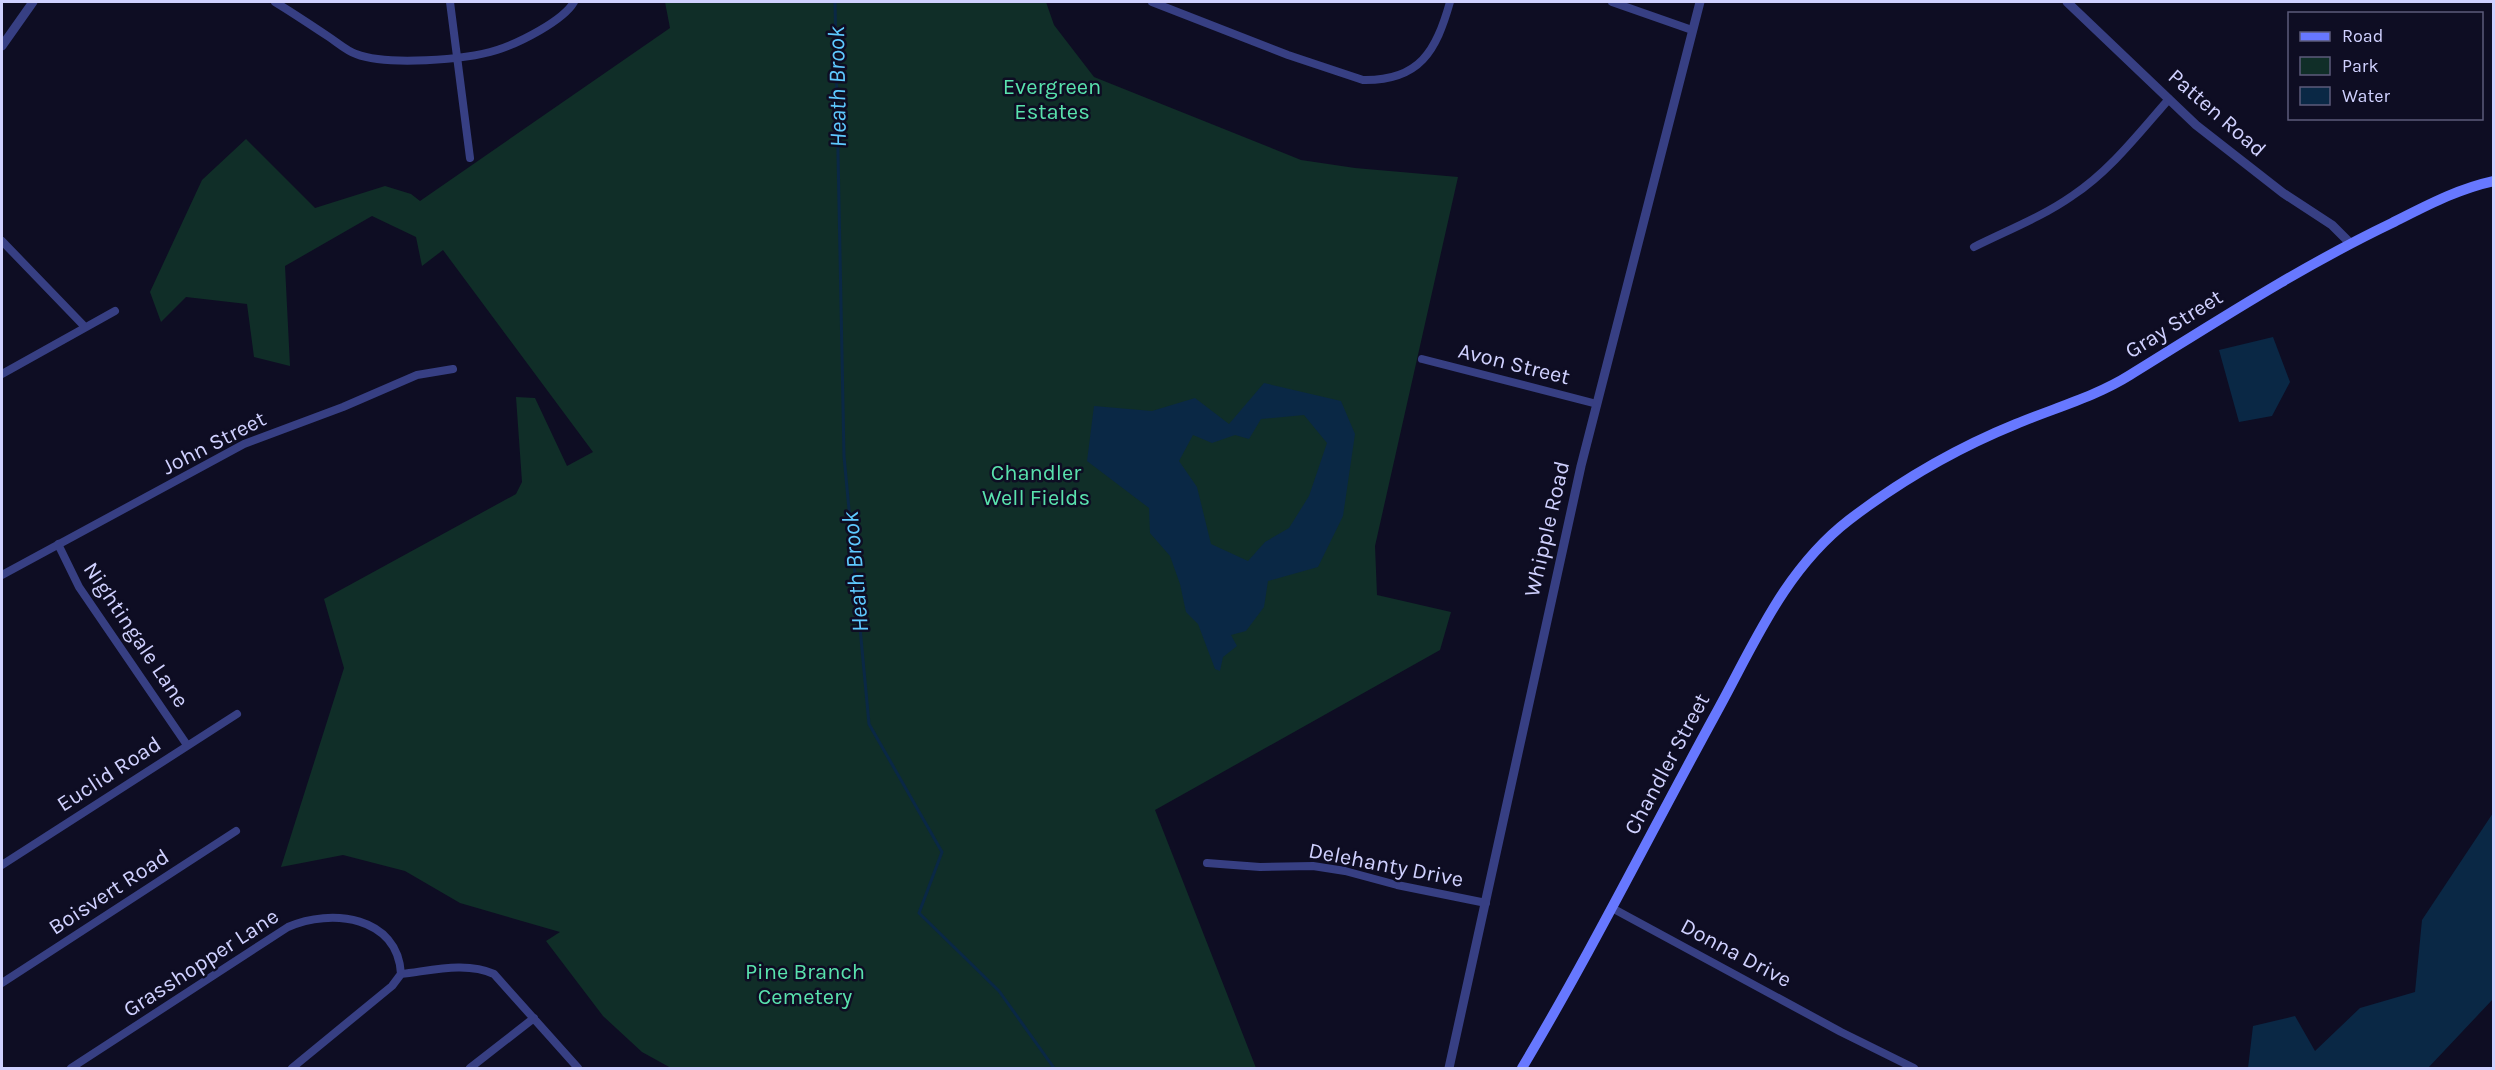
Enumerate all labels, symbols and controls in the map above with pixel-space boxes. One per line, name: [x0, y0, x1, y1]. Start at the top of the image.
legend: [2288, 12, 2483, 120]
water label: Heath Brook: [822, 25, 852, 148]
text: Road: [2342, 25, 2383, 47]
text: Park: [2342, 55, 2379, 77]
street label: Patten Road: [2163, 63, 2271, 163]
park label: Evergreen Estates: [1003, 74, 1101, 125]
text: Water: [2342, 85, 2390, 107]
street label: Gray Street: [2120, 284, 2228, 364]
street label: Avon Street: [1455, 338, 1573, 390]
street label: John Street: [158, 406, 270, 480]
street label: Whipple Road: [1519, 459, 1575, 599]
park label: Chandler Well Fields: [982, 460, 1090, 511]
water label: Heath Brook: [836, 510, 874, 634]
street label: Nightingale Lane: [78, 557, 194, 713]
street label: Chandler Street: [1619, 689, 1715, 839]
street label: Euclid Road: [52, 731, 166, 817]
street label: Delehanty Drive: [1306, 837, 1466, 893]
street label: Boisvert Road: [44, 843, 174, 941]
street label: Grasshopper Lane: [119, 903, 283, 1023]
street label: Donna Drive: [1676, 913, 1796, 993]
park label: Pine Branch Cemetery: [745, 959, 865, 1010]

